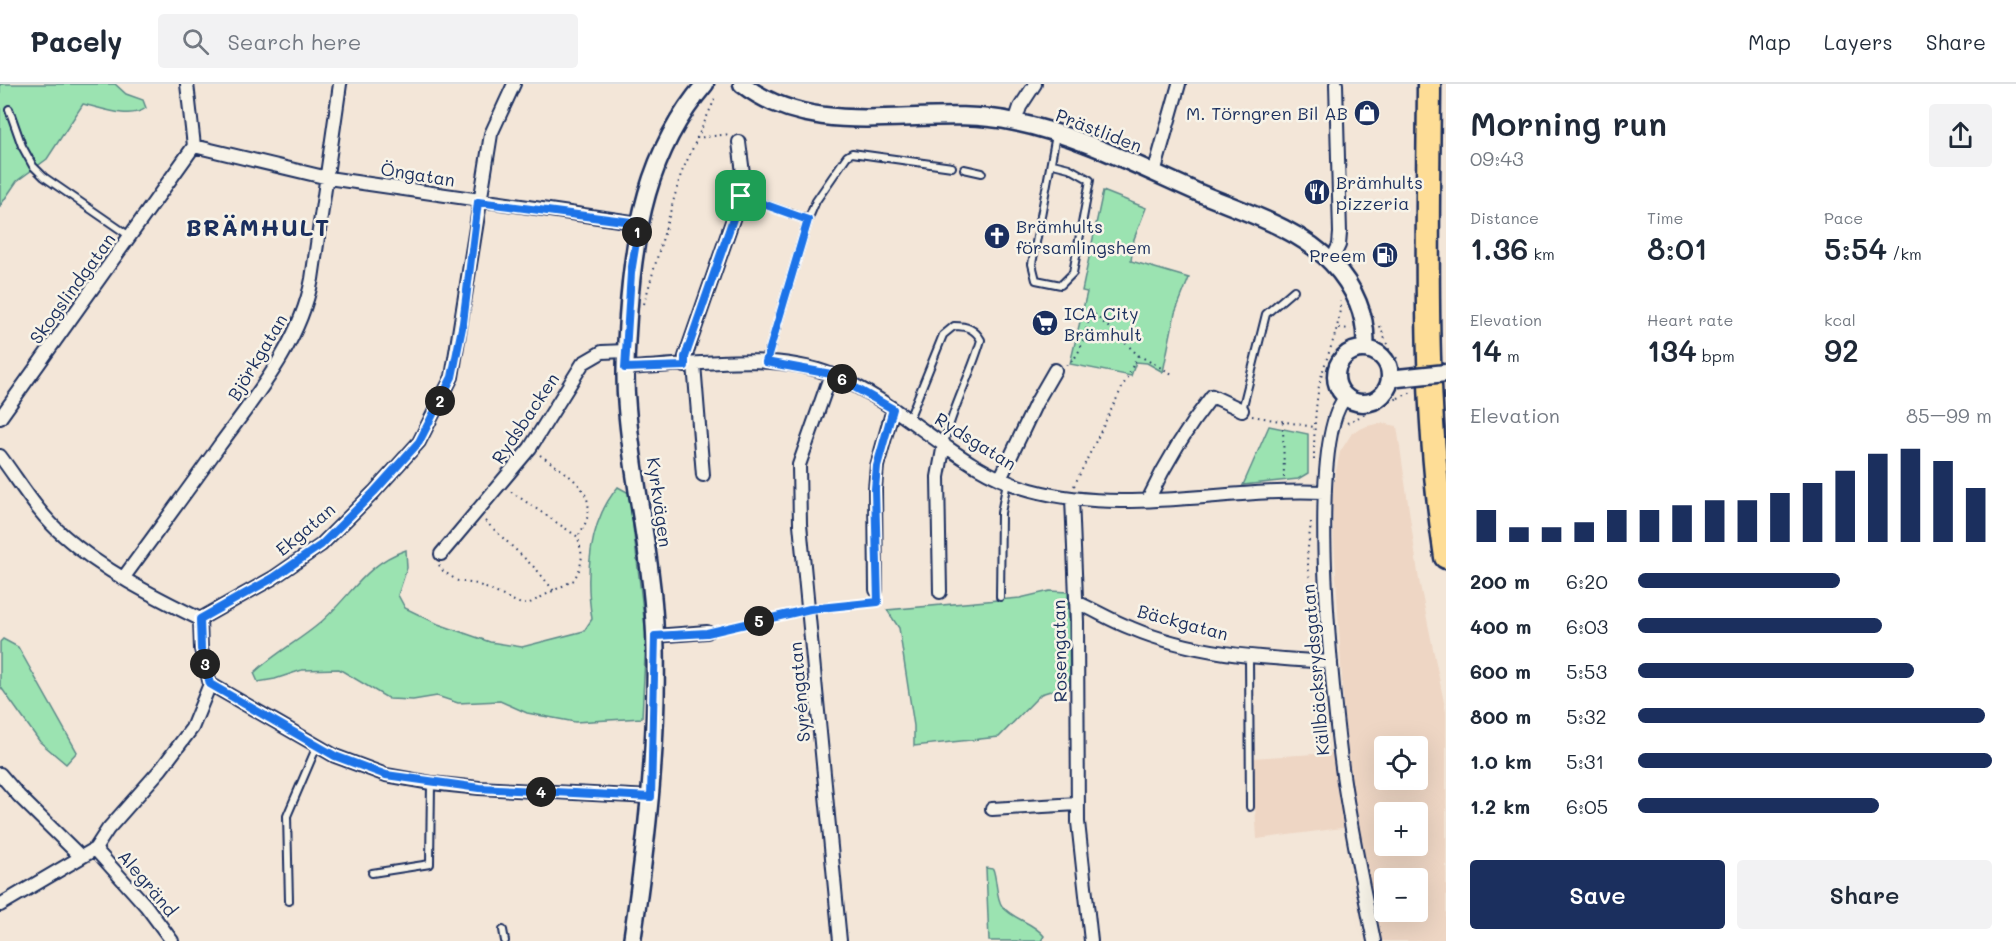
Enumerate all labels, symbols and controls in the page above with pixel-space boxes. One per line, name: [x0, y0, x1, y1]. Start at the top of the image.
search box: [158, 14, 578, 68]
text: Pacely: [30, 23, 122, 59]
icon: search: [179, 25, 212, 58]
text: Search here: [227, 27, 361, 56]
text: Map: [1748, 28, 1791, 55]
text: Layers: [1824, 28, 1893, 55]
text: Share: [1926, 28, 1986, 55]
shop icon: M. Törngren Bil AB: [1352, 98, 1382, 128]
place label: M. Törngren Bil AB: [1186, 101, 1348, 125]
text: Morning run: [1470, 101, 1667, 144]
street label: Prästliden: [1052, 103, 1146, 157]
button: share: [1929, 104, 1992, 167]
text: 09:43: [1470, 145, 1524, 171]
street label: Öngatan: [379, 156, 457, 192]
pin: [715, 170, 766, 221]
place label: Brämhults pizzeria: [1336, 170, 1423, 215]
restaurant icon: Brämhults pizzeria: [1302, 177, 1332, 207]
icon: arrive: [724, 179, 757, 212]
text: Distance: [1470, 207, 1539, 228]
text: Time: [1647, 207, 1683, 228]
text: Pace: [1824, 207, 1863, 228]
district label: BRÄMHULT: [185, 211, 331, 242]
place label: Brämhults församlingshem: [1016, 214, 1151, 259]
pin: 1: [622, 217, 652, 247]
text: 1: [633, 221, 641, 242]
church icon: Brämhults församlingshem: [982, 221, 1012, 251]
street label: Skogslindgatan: [24, 228, 120, 348]
text: 1.36: [1470, 228, 1528, 268]
text: 8:01: [1647, 228, 1707, 268]
text: 5:54: [1824, 228, 1887, 268]
fuel station icon: Preem: [1370, 240, 1400, 270]
place label: Preem: [1309, 243, 1366, 267]
text: km: [1528, 243, 1555, 264]
text: /km: [1887, 243, 1922, 264]
place label: ICA City Brämhult: [1064, 301, 1142, 346]
supermarket icon: ICA City Brämhult: [1030, 308, 1060, 338]
street label: Björkgatan: [222, 309, 292, 405]
text: Elevation: [1470, 309, 1542, 330]
text: Heart rate: [1647, 309, 1733, 330]
text: kcal: [1824, 309, 1856, 330]
text: 14: [1470, 330, 1502, 370]
text: 134: [1647, 330, 1697, 370]
text: 92: [1824, 330, 1859, 370]
text: m: [1502, 345, 1520, 366]
text: bpm: [1697, 345, 1735, 366]
pin: 6: [827, 364, 857, 394]
street label: Rydsbacken: [486, 368, 564, 468]
text: 6: [837, 368, 847, 389]
pin: 2: [425, 386, 455, 416]
text: 2: [436, 390, 444, 411]
text: Elevation: [1470, 402, 1560, 428]
text: 85–99 m: [1906, 402, 1992, 428]
street label: Rydsgatan: [931, 406, 1021, 476]
street label: Kyrkvägen: [642, 456, 678, 548]
street label: Ekgatan: [270, 497, 340, 561]
text: 200 m: [1470, 568, 1530, 594]
text: 6:20: [1566, 568, 1608, 594]
street label: Källbäcksrydsgatan: [1296, 583, 1334, 757]
street label: Bäckgatan: [1135, 598, 1231, 646]
street label: Rosengatan: [1046, 599, 1072, 703]
pin: 5: [744, 606, 774, 636]
text: 5: [754, 610, 764, 631]
text: 400 m: [1470, 613, 1531, 639]
text: 6:03: [1566, 613, 1608, 639]
street label: Syréngatan: [783, 641, 815, 743]
pin: 3: [190, 649, 220, 679]
text: 3: [200, 653, 210, 674]
text: 600 m: [1470, 658, 1531, 684]
text: 5:53: [1566, 658, 1607, 684]
text: 800 m: [1470, 703, 1531, 729]
text: 5:32: [1566, 703, 1607, 729]
map controls: [1374, 736, 1428, 922]
button: locate: [1374, 736, 1428, 790]
text: 1.0 km: [1470, 748, 1532, 774]
text: 5:31: [1566, 748, 1605, 774]
pin: 4: [526, 777, 556, 807]
text: 4: [536, 781, 546, 802]
text: 1.2 km: [1470, 793, 1530, 819]
text: 6:05: [1566, 793, 1608, 819]
button: +: [1374, 802, 1428, 856]
street label: Alegränd: [113, 845, 183, 921]
button: Save: [1470, 860, 1725, 929]
button: Share: [1737, 860, 1992, 929]
button: −: [1374, 868, 1428, 922]

